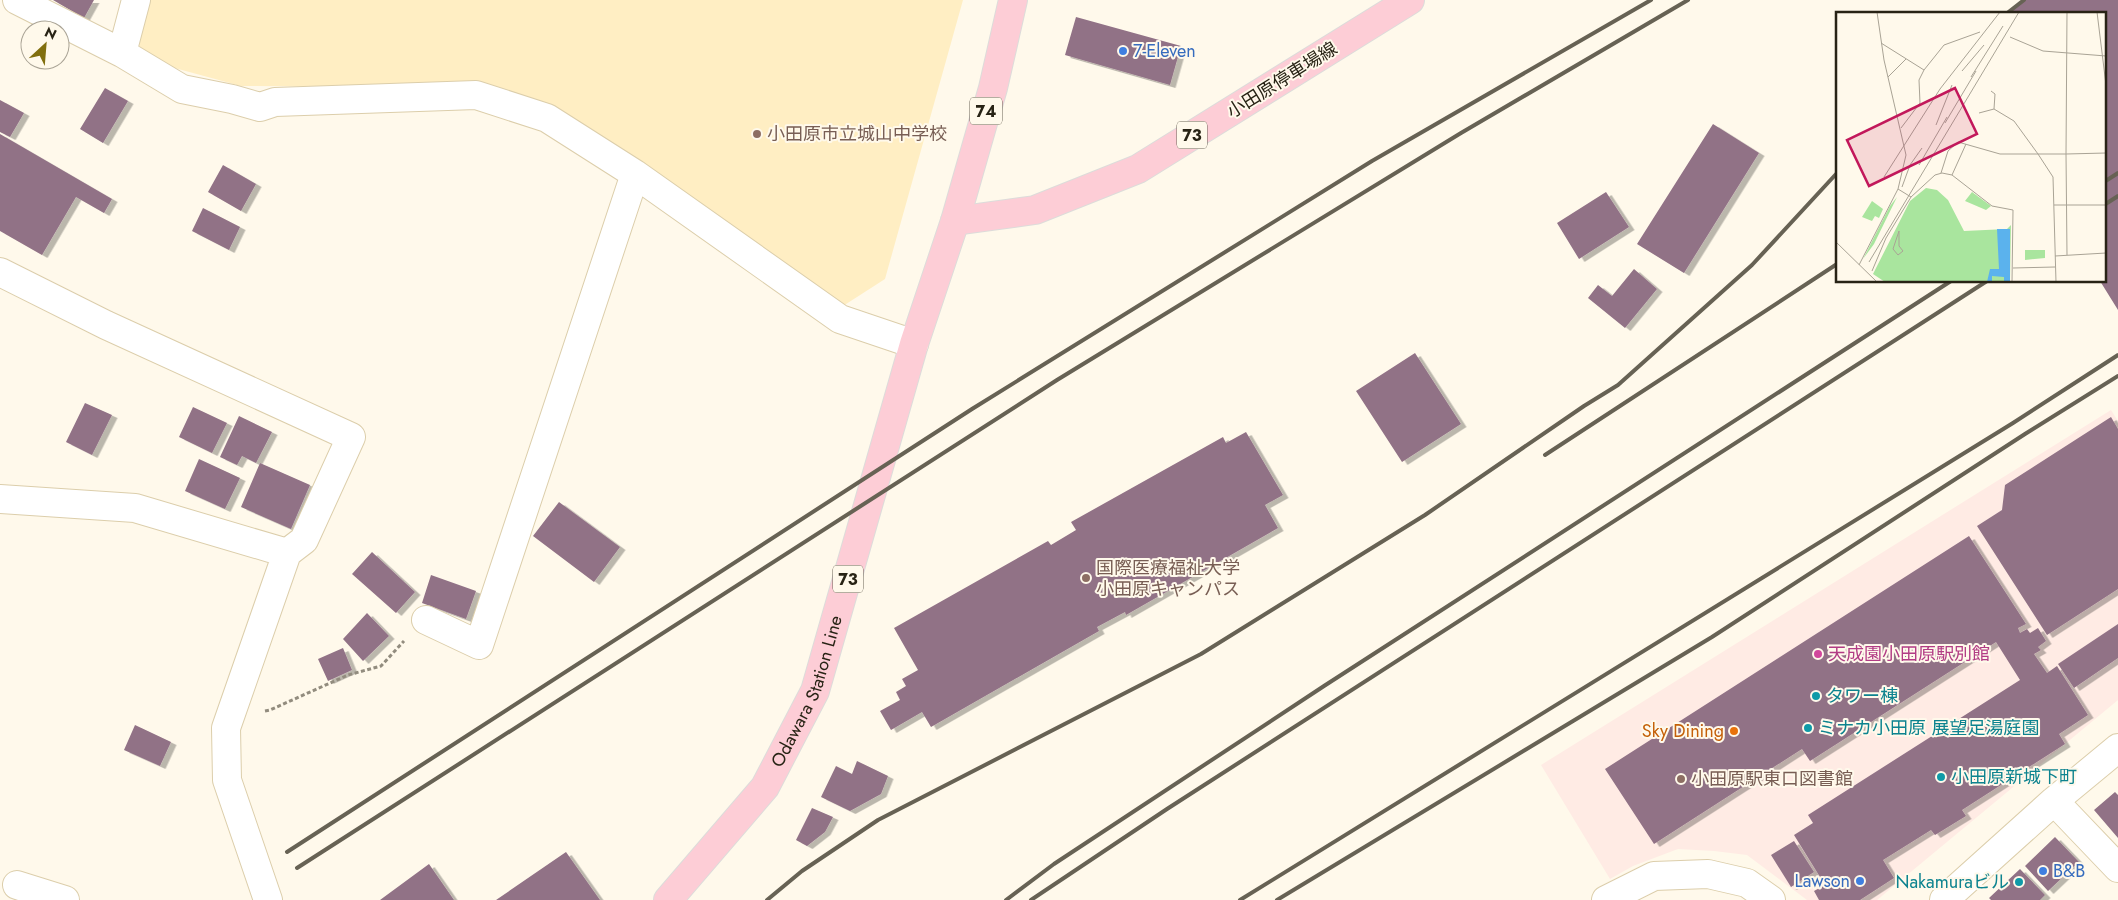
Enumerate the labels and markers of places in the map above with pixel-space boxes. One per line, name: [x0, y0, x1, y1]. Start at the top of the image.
place label: 7-Eleven: [1133, 38, 1196, 64]
marker: 7-Eleven: [1117, 45, 1129, 57]
place label: 小田原市立城山中学校: [767, 121, 947, 147]
marker: 小田原市立城山中学校: [751, 128, 763, 140]
place label: 国際医療福祉大学 小田原キャンパス: [1096, 555, 1240, 602]
marker: 国際医療福祉大学 小田原キャンパス: [1080, 572, 1092, 584]
place label: 天成園小田原駅別館: [1828, 641, 1990, 667]
marker: 天成園小田原駅別館: [1812, 648, 1824, 660]
place label: タワー棟: [1826, 683, 1898, 709]
marker: タワー棟: [1810, 690, 1822, 702]
place label: ミナカ小田原 展望足湯庭園: [1818, 715, 2039, 741]
place label: Sky Dining: [1642, 718, 1724, 744]
marker: ミナカ小田原 展望足湯庭園: [1802, 722, 1814, 734]
marker: Sky Dining: [1728, 725, 1740, 737]
place label: 小田原新城下町: [1951, 764, 2077, 790]
place label: 小田原駅東口図書館: [1691, 766, 1853, 792]
marker: 小田原新城下町: [1935, 771, 1947, 783]
marker: 小田原駅東口図書館: [1675, 773, 1687, 785]
place label: B&B: [2053, 858, 2085, 884]
marker: B&B: [2037, 865, 2049, 877]
place label: Lawson: [1795, 868, 1850, 894]
place label: Nakamuraビル: [1895, 869, 2009, 895]
marker: Lawson: [1854, 875, 1866, 887]
marker: Nakamuraビル: [2013, 876, 2025, 888]

